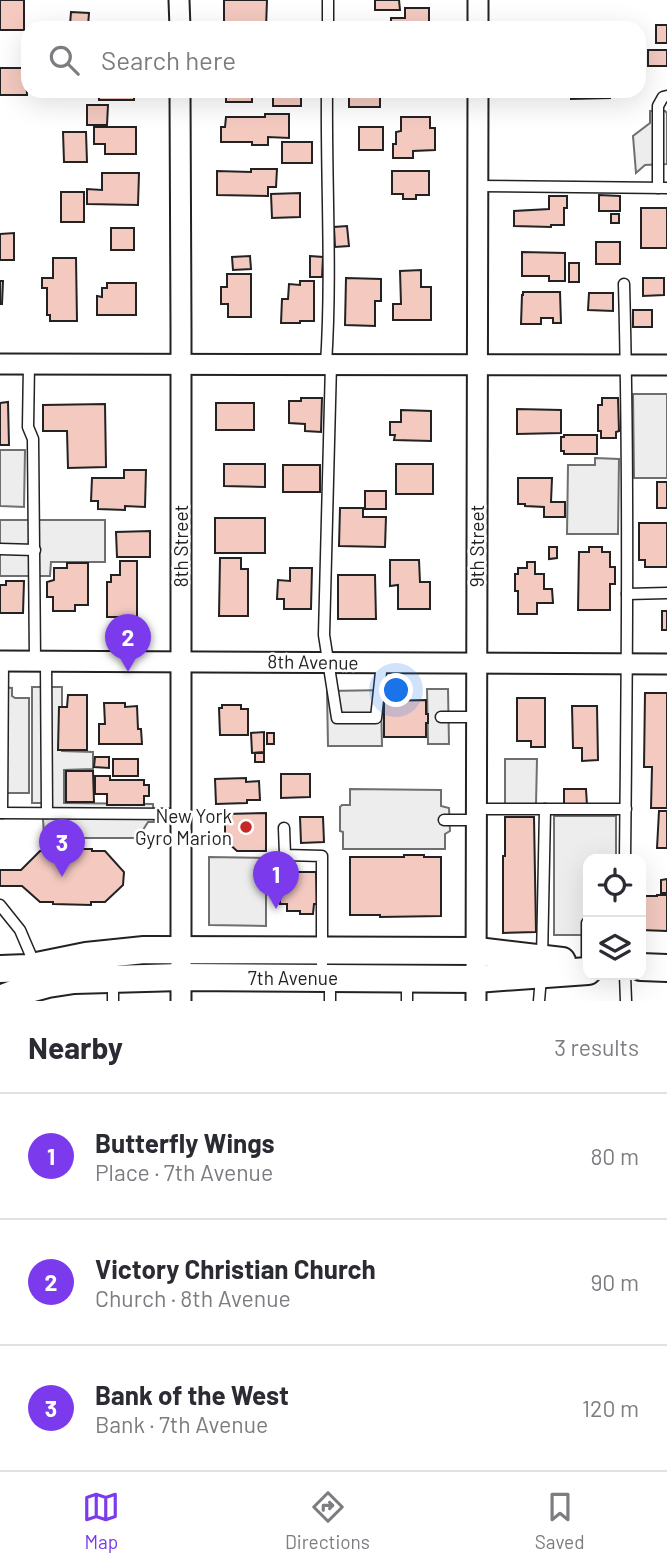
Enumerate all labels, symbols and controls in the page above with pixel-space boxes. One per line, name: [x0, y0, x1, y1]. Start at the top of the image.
search box: [21, 21, 646, 98]
icon: search: [45, 41, 83, 79]
text: Search here: [101, 44, 236, 75]
street label: 8th Street: [169, 505, 192, 587]
street label: 9th Street: [465, 505, 488, 587]
pin: 2: [105, 614, 151, 672]
street label: 8th Avenue: [267, 649, 359, 674]
your location: [379, 673, 413, 707]
place label: New York Gyro Marion: [135, 804, 232, 849]
pin: 3: [39, 819, 85, 877]
marker: New York Gyro Marion: [238, 819, 254, 835]
pin: 1: [253, 851, 299, 909]
map controls: [583, 854, 646, 980]
button: locate: [583, 854, 646, 917]
button: layers: [583, 917, 646, 980]
street label: 7th Avenue: [248, 966, 338, 989]
text: Nearby: [28, 1029, 123, 1065]
text: 3 results: [554, 1033, 639, 1061]
text: Butterfly Wings: [95, 1127, 275, 1158]
text: 1: [47, 1142, 55, 1170]
text: 80 m: [590, 1142, 639, 1170]
text: Place · 7th Avenue: [95, 1158, 273, 1186]
text: Victory Christian Church: [95, 1253, 376, 1284]
text: 2: [45, 1268, 57, 1296]
text: 90 m: [590, 1268, 639, 1296]
text: Church · 8th Avenue: [95, 1284, 291, 1312]
text: Bank of the West: [95, 1379, 289, 1410]
text: 3: [45, 1394, 57, 1422]
text: 120 m: [582, 1394, 639, 1422]
text: Bank · 7th Avenue: [95, 1410, 268, 1438]
tab: Map: [82, 1488, 120, 1553]
tab: Directions: [285, 1488, 370, 1553]
tab: Saved: [535, 1488, 585, 1553]

